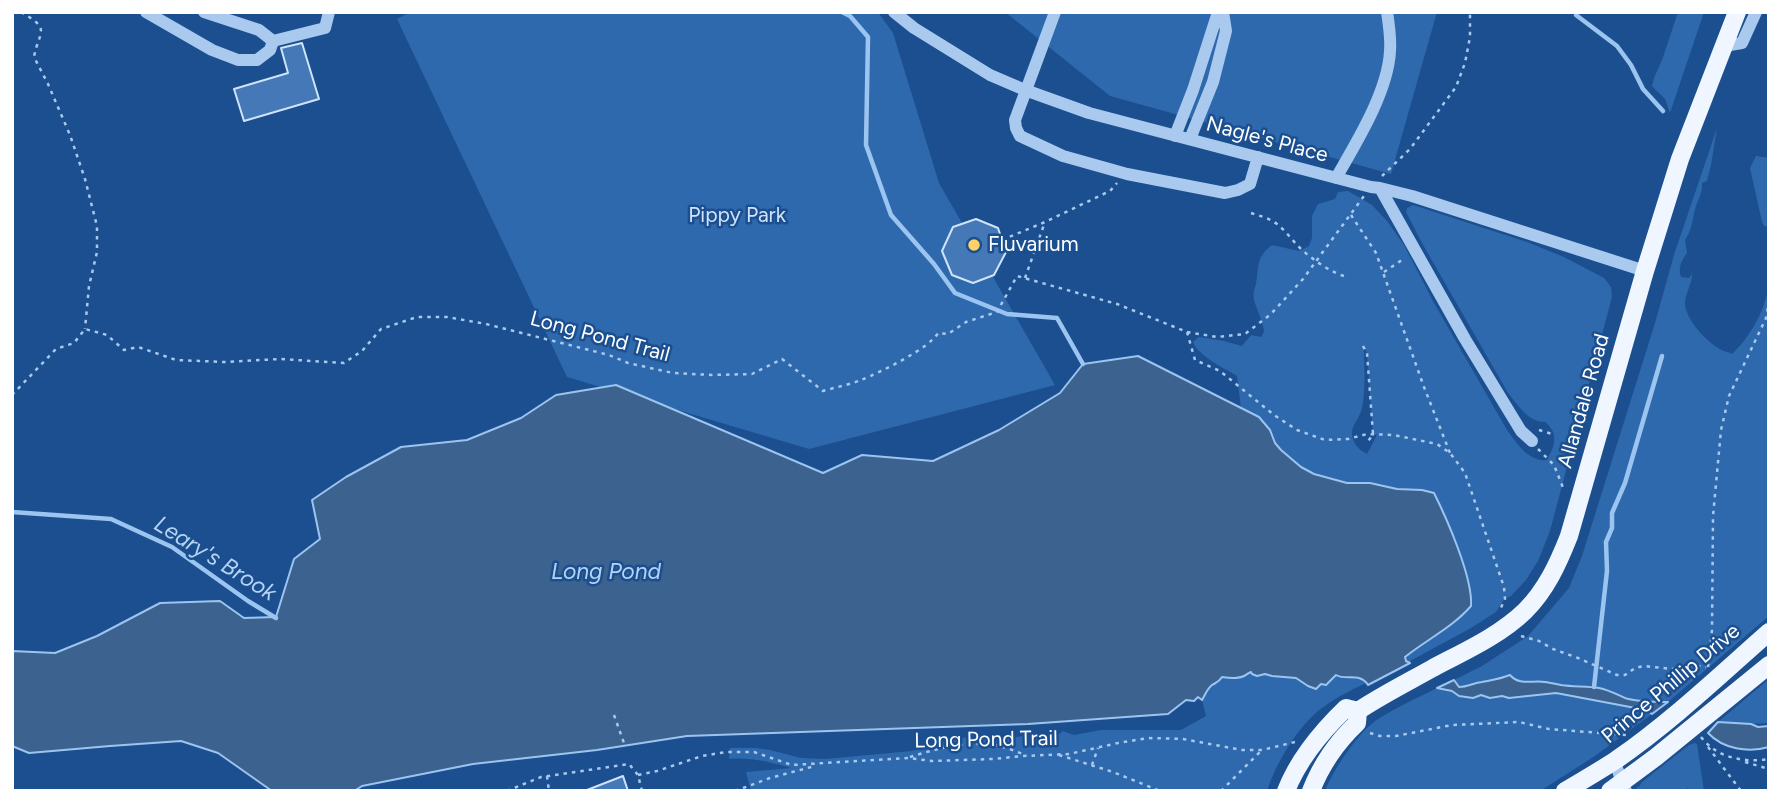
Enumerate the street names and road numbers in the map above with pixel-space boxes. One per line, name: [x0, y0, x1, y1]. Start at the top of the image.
street label: Nagle's Place: [1203, 112, 1331, 168]
street label: Long Pond Trail: [527, 306, 673, 368]
street label: Allandale Road: [1553, 331, 1615, 471]
street label: Prince Phillip Drive: [1597, 619, 1745, 749]
street label: Long Pond Trail: [914, 726, 1058, 754]

